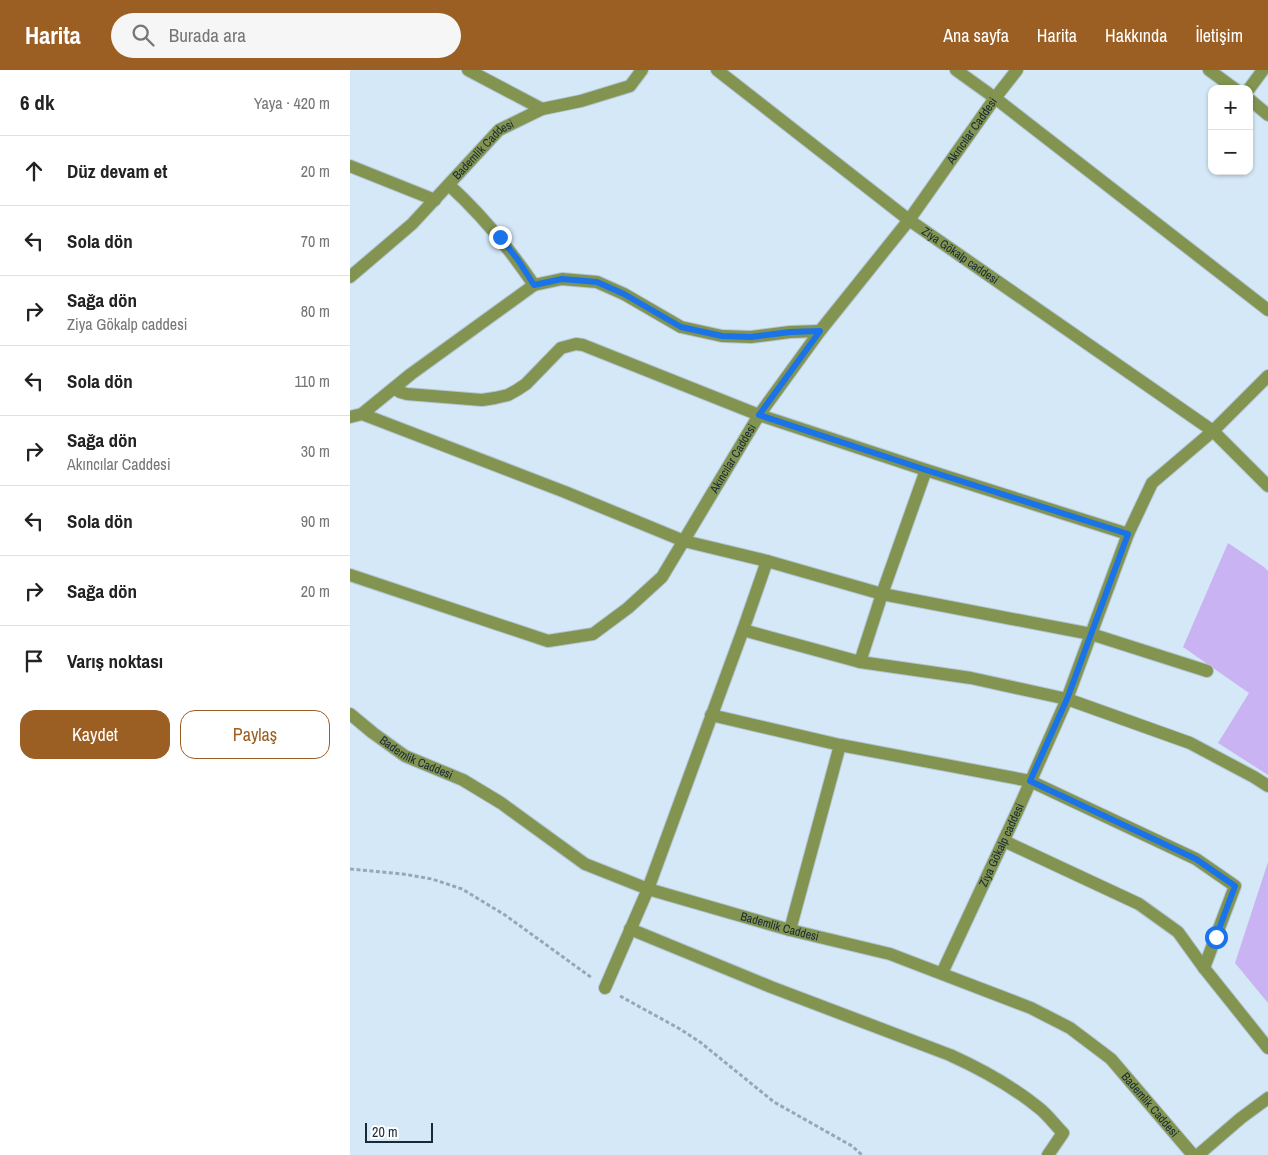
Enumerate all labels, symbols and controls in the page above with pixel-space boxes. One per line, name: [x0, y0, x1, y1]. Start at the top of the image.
search box: [111, 13, 461, 58]
text: Harita: [25, 19, 81, 51]
icon: search: [129, 21, 157, 49]
text: Burada ara: [169, 22, 246, 48]
text: Ana sayfa: [943, 23, 1009, 48]
text: Harita: [1037, 23, 1077, 48]
text: Hakkında: [1105, 23, 1167, 48]
text: İletişim: [1195, 23, 1243, 48]
map controls: [1208, 85, 1253, 175]
button: +: [1208, 85, 1253, 130]
text: 6 dk: [20, 88, 54, 117]
text: Yaya · 420 m: [254, 92, 330, 114]
street label: Akıncılar Caddesi: [942, 94, 1001, 168]
street label: Bademlik Caddesi: [449, 116, 517, 183]
button: −: [1208, 130, 1253, 175]
icon: ahead: [20, 157, 48, 185]
text: Düz devam et: [67, 158, 167, 184]
text: 20 m: [301, 160, 330, 182]
street label: Ziya Gökalp caddesi: [919, 223, 1002, 288]
route end: [489, 226, 512, 249]
icon: left: [20, 227, 48, 255]
text: Sola dön: [67, 228, 133, 254]
text: 70 m: [301, 230, 330, 252]
text: Sağa dön: [67, 287, 137, 313]
icon: right: [20, 297, 48, 325]
text: 80 m: [301, 300, 330, 322]
text: Ziya Gökalp caddesi: [67, 313, 187, 335]
icon: left: [20, 367, 48, 395]
text: Sola dön: [67, 368, 133, 394]
text: 110 m: [294, 370, 330, 392]
street label: Akıncılar Caddesi: [706, 421, 760, 497]
text: Sağa dön: [67, 427, 137, 453]
icon: right: [20, 437, 48, 465]
text: 30 m: [301, 440, 330, 462]
text: Akıncılar Caddesi: [67, 453, 171, 475]
icon: left: [20, 507, 48, 535]
text: Sola dön: [67, 508, 133, 534]
text: 90 m: [301, 510, 330, 532]
icon: right: [20, 577, 48, 605]
text: Sağa dön: [67, 578, 137, 604]
text: 20 m: [301, 580, 330, 602]
icon: arrive: [20, 647, 48, 675]
text: Varış noktası: [67, 648, 163, 674]
button: Kaydet: [20, 710, 170, 759]
button: Paylaş: [180, 710, 330, 759]
street label: Bademlik Caddesi: [376, 732, 455, 783]
street label: Ziya Gökalp caddesi: [975, 801, 1028, 890]
street label: Bademlik Caddesi: [739, 908, 821, 945]
route start: [1205, 926, 1228, 949]
street label: Bademlik Caddesi: [1118, 1069, 1182, 1141]
scale bar: [365, 1120, 432, 1143]
text: 20 m: [372, 1123, 398, 1141]

